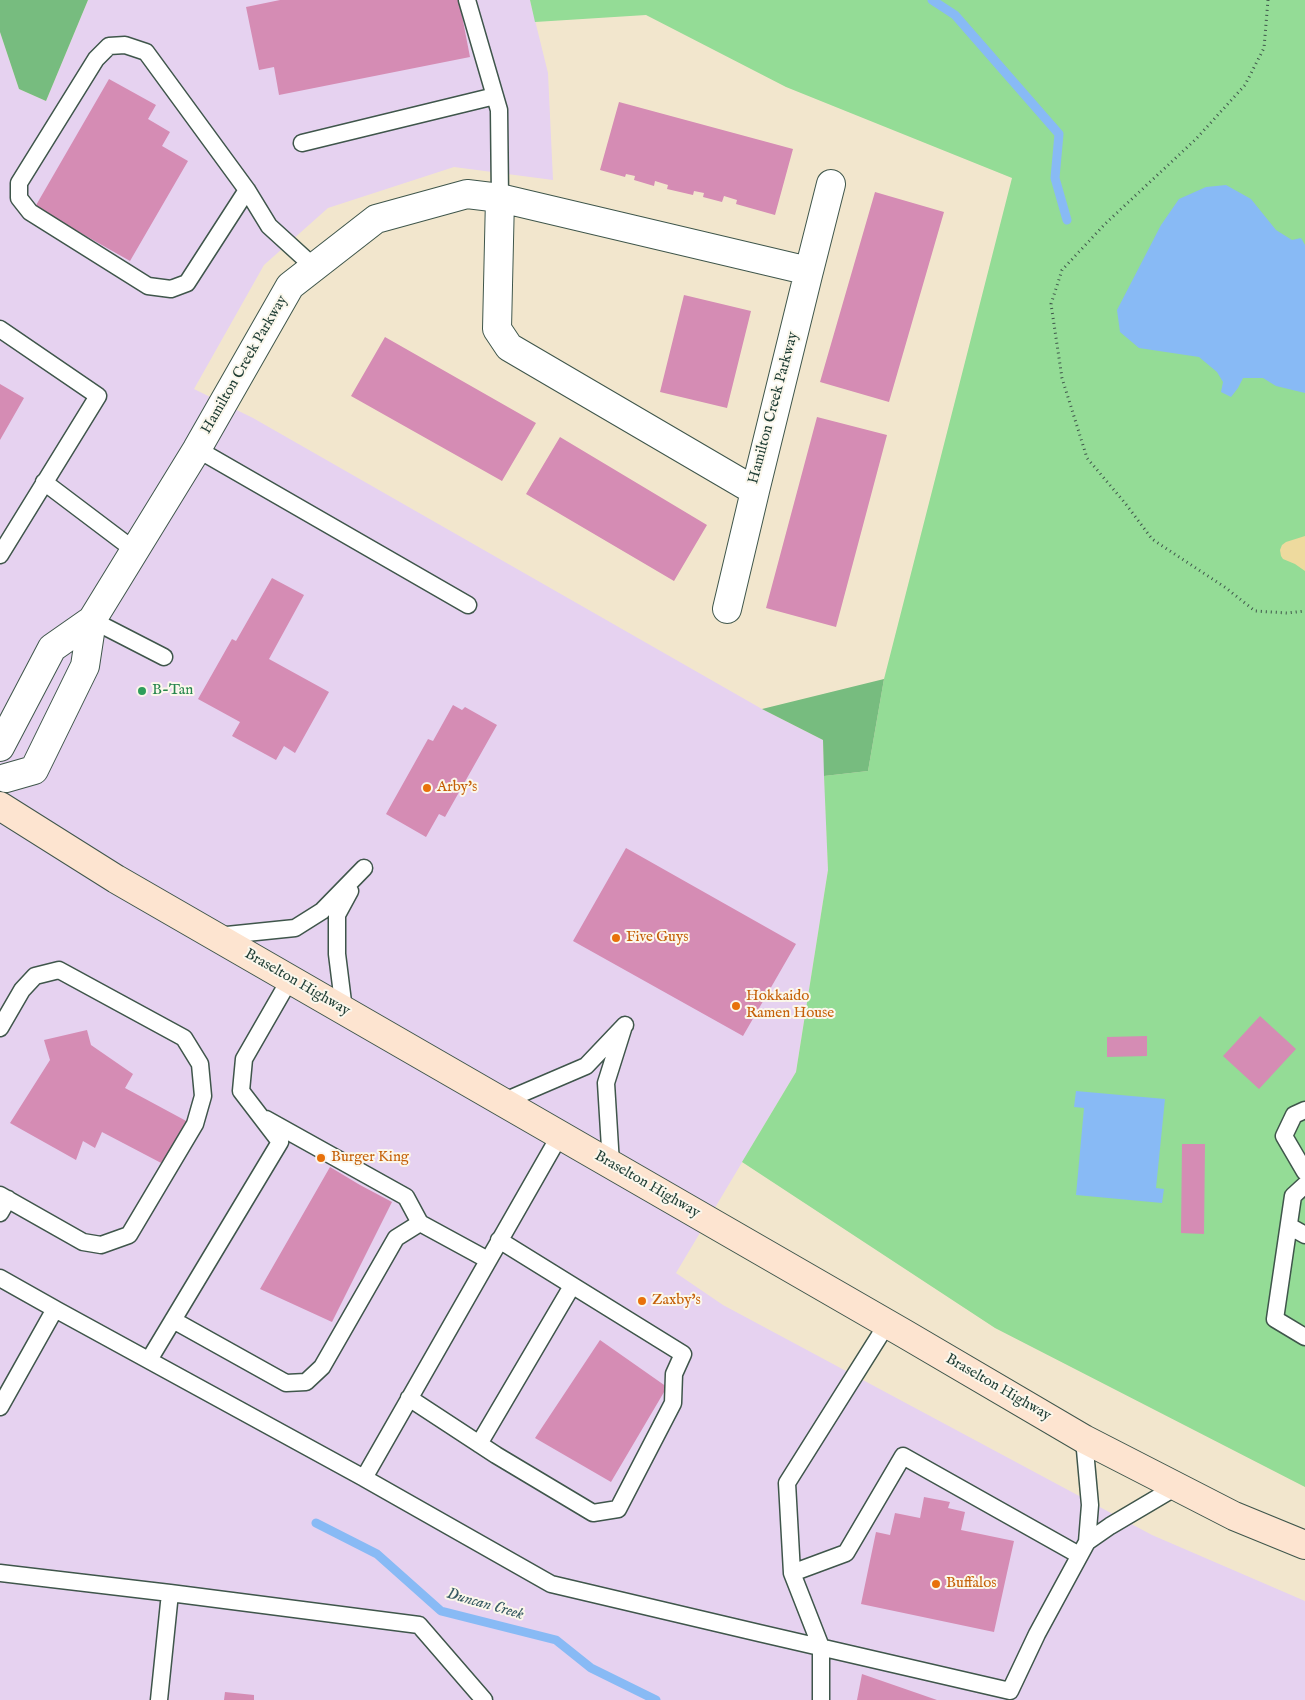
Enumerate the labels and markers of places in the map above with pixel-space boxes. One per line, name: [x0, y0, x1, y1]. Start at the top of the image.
place label: B-Tan: [152, 682, 193, 700]
marker: B-Tan: [136, 685, 148, 697]
place label: Arby's: [437, 779, 477, 797]
marker: Arby's: [421, 782, 433, 794]
place label: Five Guys: [626, 929, 689, 947]
marker: Five Guys: [610, 932, 622, 944]
place label: Hokkaido Ramen House: [746, 988, 834, 1023]
marker: Hokkaido Ramen House: [730, 1000, 742, 1012]
place label: Burger King: [331, 1149, 409, 1167]
marker: Burger King: [315, 1152, 327, 1164]
place label: Zaxby's: [652, 1292, 701, 1310]
marker: Zaxby's: [636, 1295, 648, 1307]
place label: Buffalos: [946, 1575, 996, 1593]
marker: Buffalos: [930, 1578, 942, 1590]

